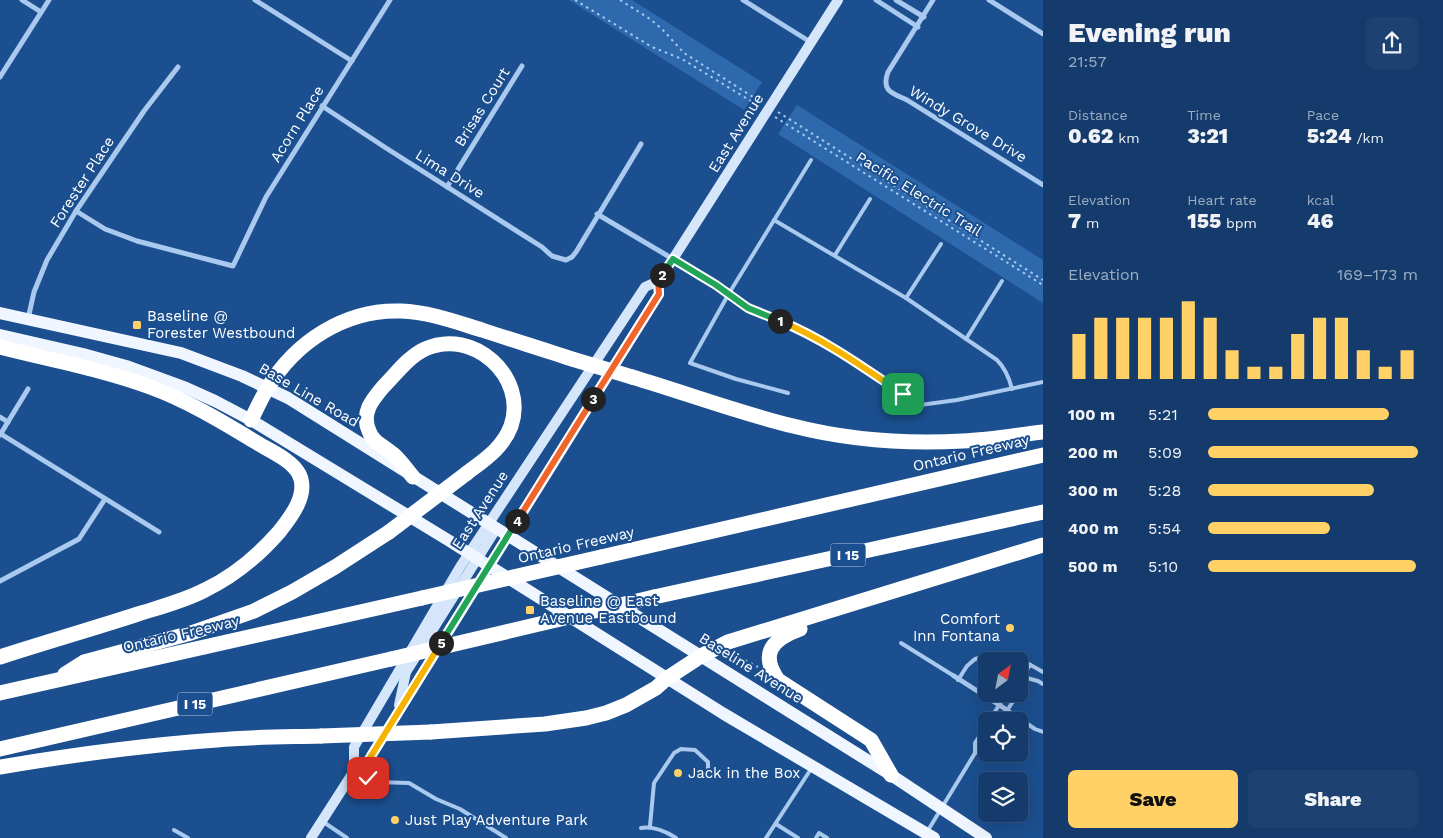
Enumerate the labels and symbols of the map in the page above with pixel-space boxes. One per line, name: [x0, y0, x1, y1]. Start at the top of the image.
street label: Brisas Court: [451, 64, 514, 150]
street label: Acorn Place: [266, 82, 328, 166]
street label: Windy Grove Drive: [906, 82, 1030, 166]
street label: East Avenue: [705, 90, 767, 176]
street label: Forester Place: [46, 133, 118, 231]
street label: Lima Drive: [412, 146, 488, 202]
street label: Pacific Electric Trail: [853, 148, 986, 240]
pin: 2: [650, 262, 674, 288]
place label: Baseline @ Forester Westbound: [147, 307, 295, 342]
pin: 1: [768, 308, 792, 334]
marker: Baseline @ Forester Westbound: [131, 319, 143, 331]
street label: Base Line Road: [256, 359, 362, 431]
pin: [882, 373, 924, 415]
pin: 3: [580, 386, 606, 412]
street label: Ontario Freeway: [911, 431, 1031, 475]
street label: East Avenue: [448, 467, 512, 553]
pin: 4: [504, 508, 530, 534]
street label: Ontario Freeway: [516, 523, 636, 567]
road number: I 15: [830, 544, 866, 566]
place label: Baseline @ East Avenue Eastbound: [540, 592, 677, 627]
marker: Baseline @ East Avenue Eastbound: [524, 604, 536, 616]
place label: Comfort Inn Fontana: [913, 610, 1001, 645]
street label: Ontario Freeway: [121, 612, 241, 656]
marker: Comfort Inn Fontana: [1004, 622, 1016, 634]
street label: Baseline Avenue: [696, 629, 806, 707]
pin: 5: [428, 630, 454, 656]
north arrow: [978, 652, 1028, 702]
road number: I 15: [178, 692, 212, 716]
pin: [347, 757, 389, 799]
place label: Jack in the Box: [688, 764, 800, 782]
marker: Jack in the Box: [672, 767, 684, 779]
place label: Just Play Adventure Park: [405, 811, 588, 829]
marker: Just Play Adventure Park: [389, 814, 401, 826]

